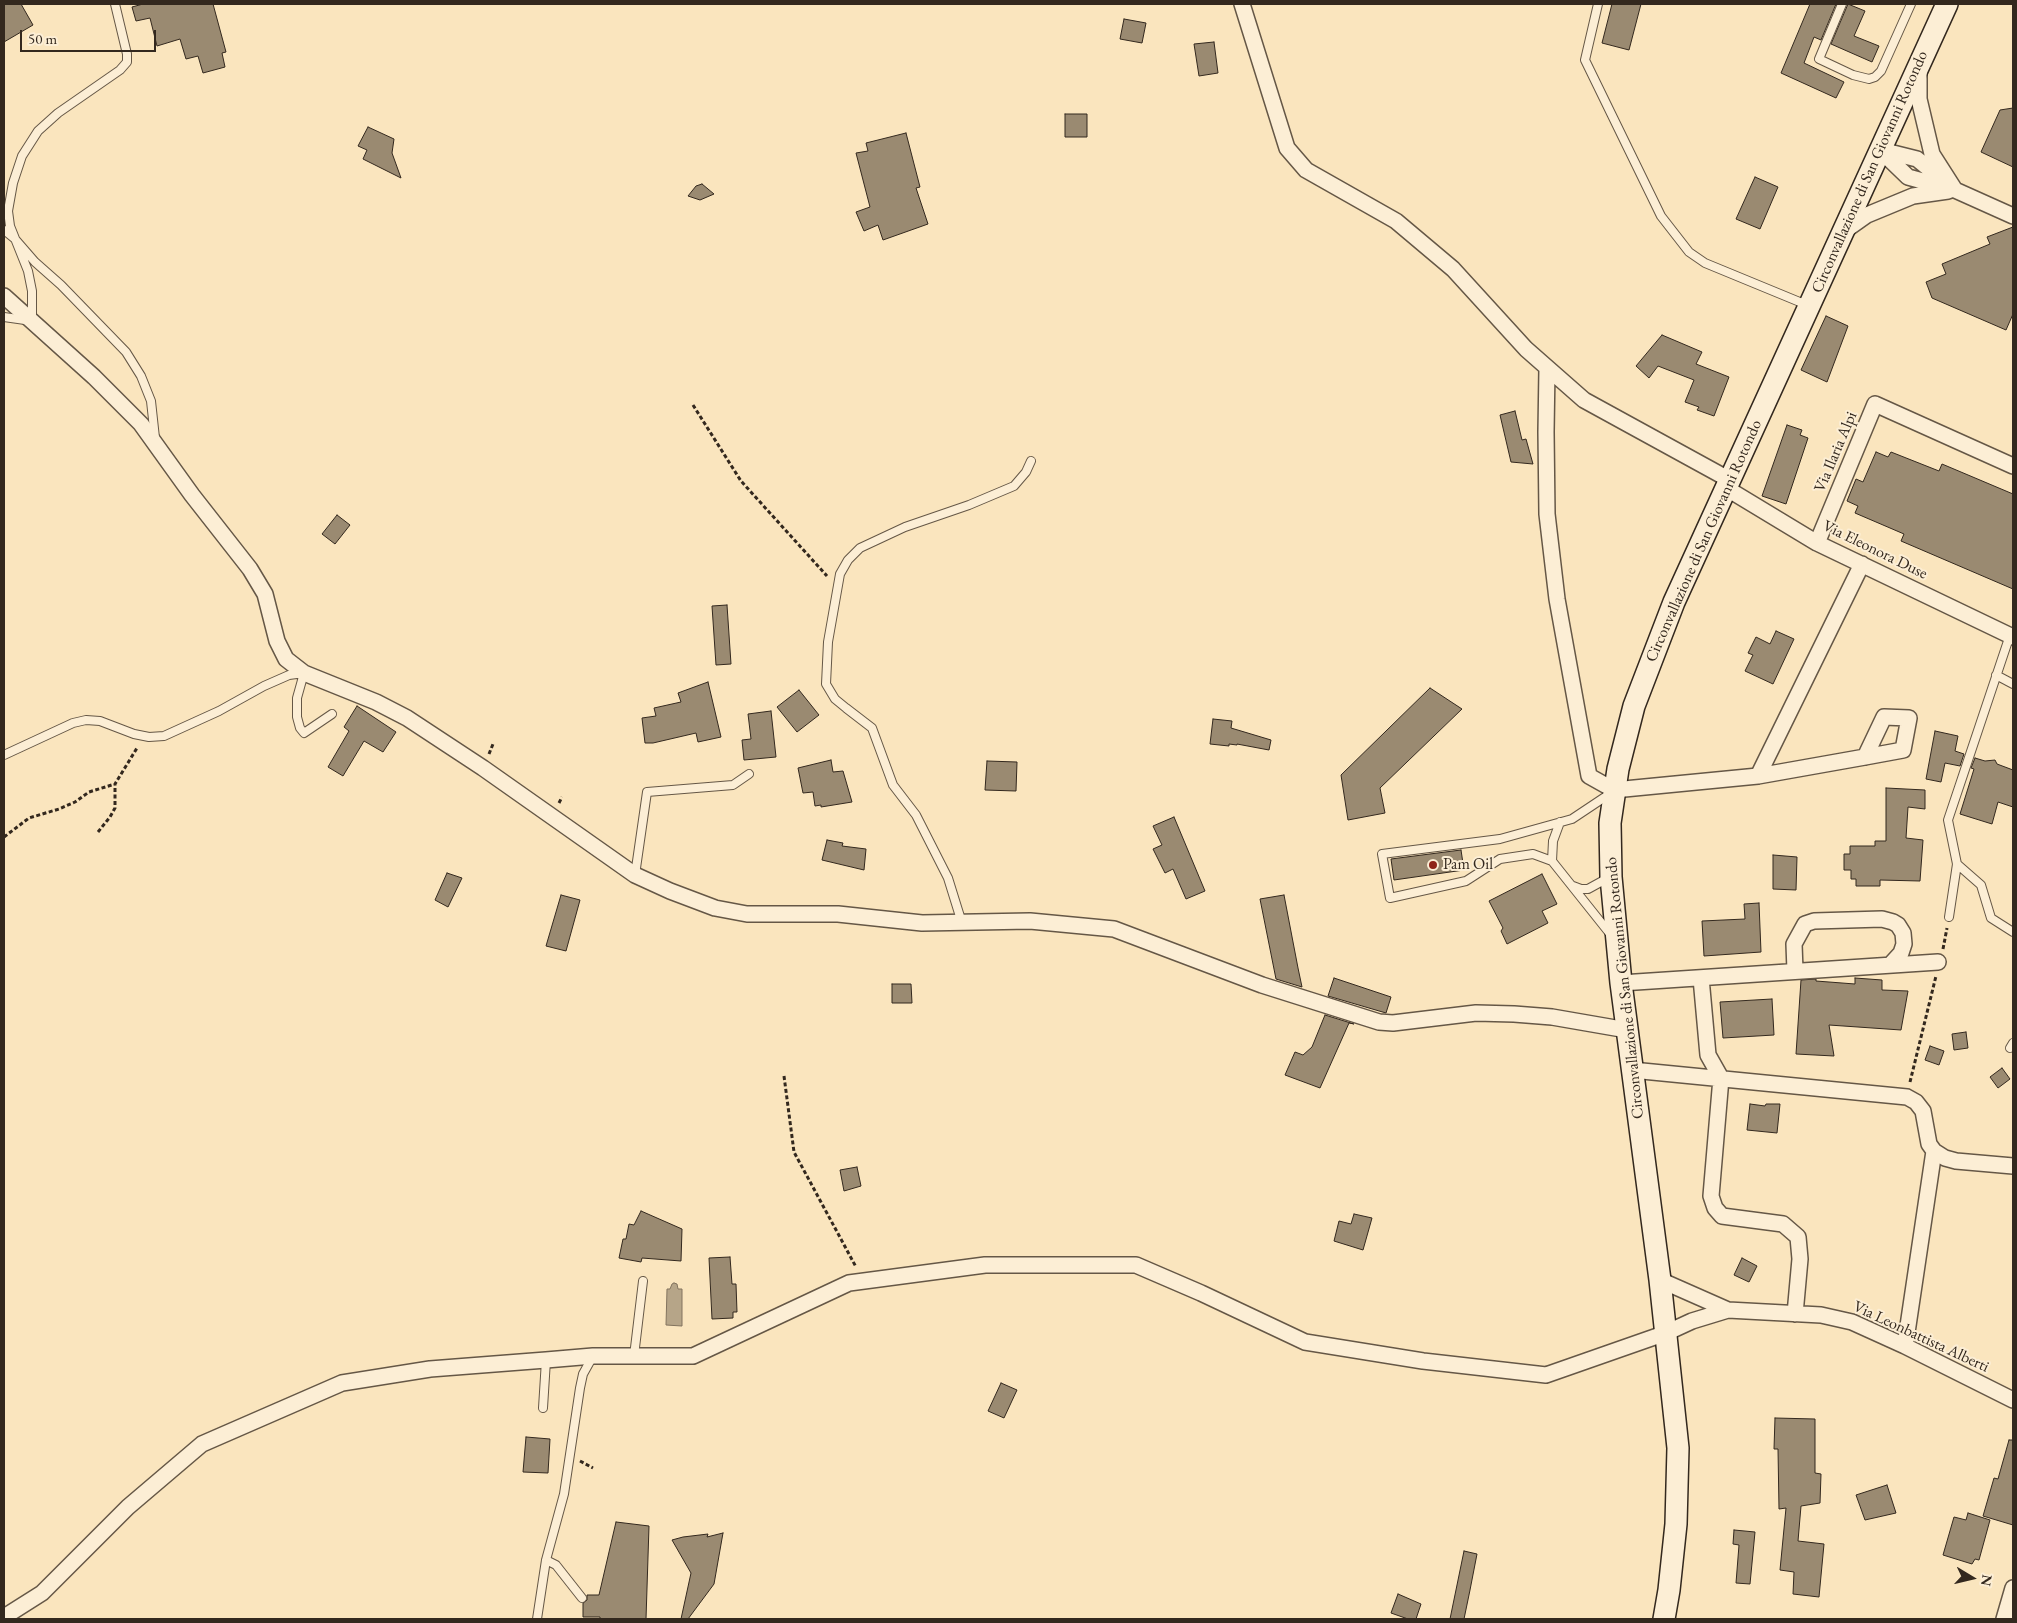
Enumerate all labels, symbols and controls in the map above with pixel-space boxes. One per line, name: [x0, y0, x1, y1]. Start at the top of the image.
scale bar: [22, 20, 159, 52]
text: 50 m: [28, 29, 57, 48]
street label: Circonvallazione di San Giovanni Rotondo: [1808, 48, 1932, 296]
street label: Via Ilaria Alpi: [1810, 409, 1862, 495]
street label: Circonvallazione di San Giovanni Rotondo: [1642, 417, 1766, 665]
street label: Via Eleonora Duse: [1820, 516, 1930, 584]
place label: Pam Oil: [1443, 855, 1493, 875]
street label: Circonvallazione di San Giovanni Rotondo: [1602, 856, 1648, 1120]
marker: Pam Oil: [1427, 859, 1439, 871]
street label: Via Leonbattista Alberti: [1850, 1297, 1992, 1377]
north arrow: [1947, 1553, 1997, 1603]
text: N: [1977, 1573, 1997, 1587]

